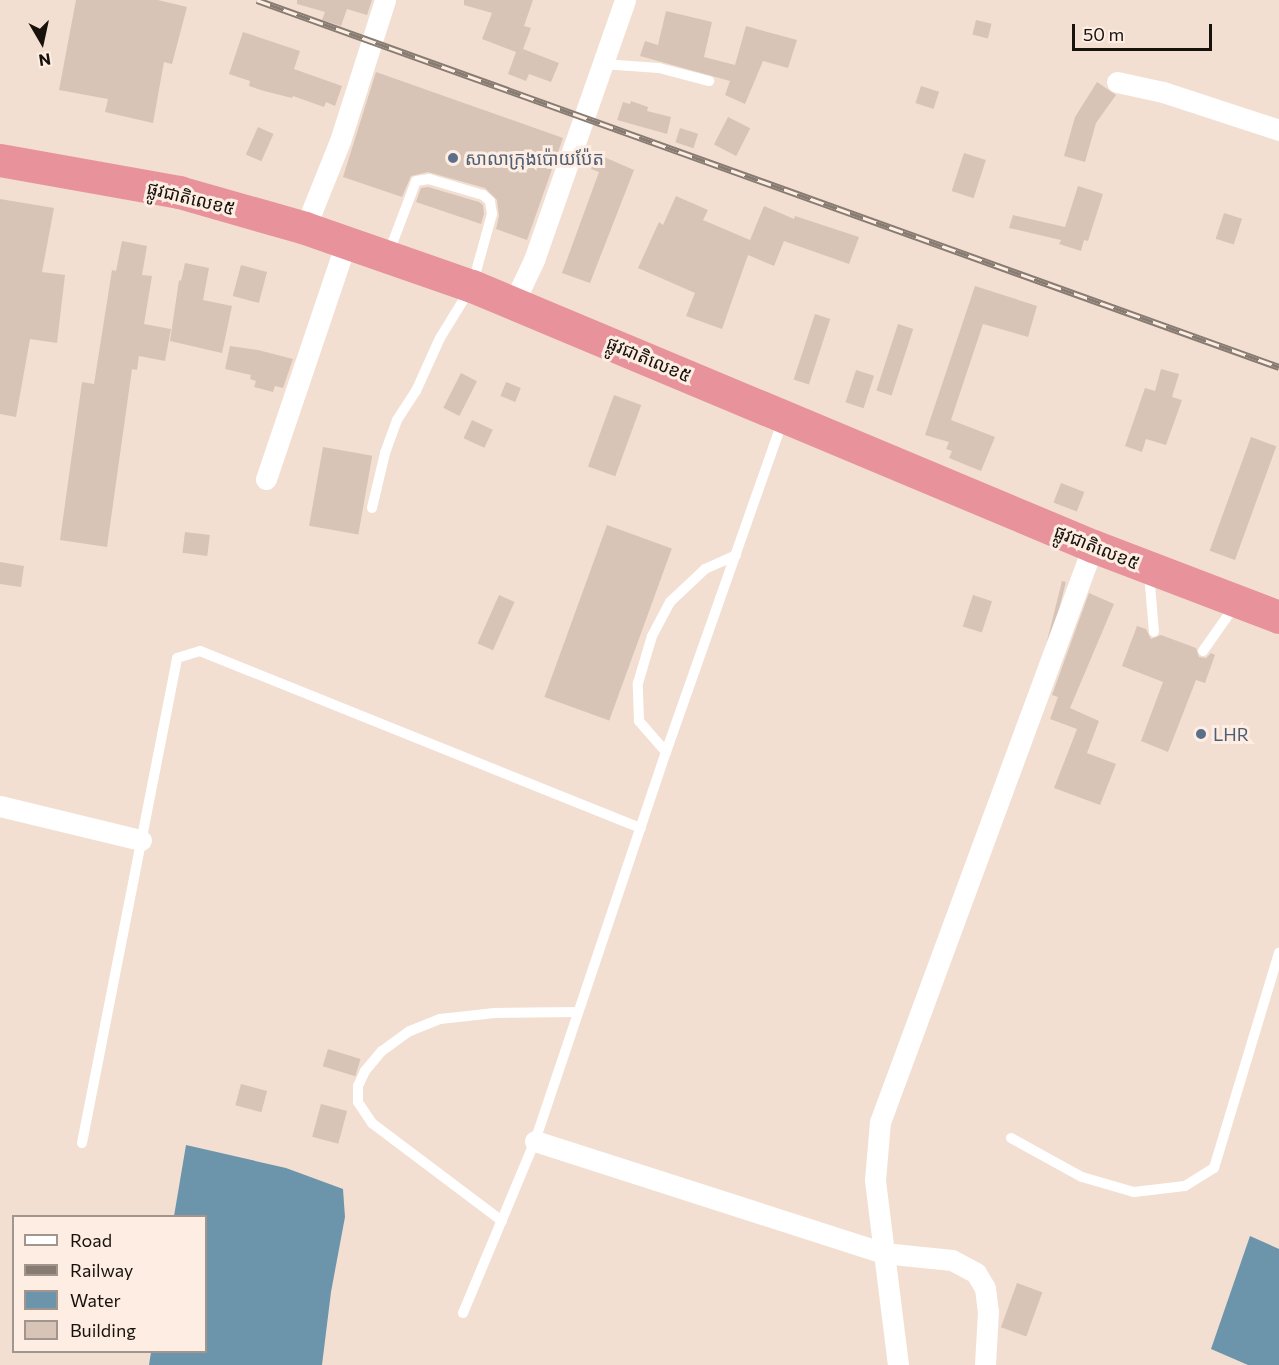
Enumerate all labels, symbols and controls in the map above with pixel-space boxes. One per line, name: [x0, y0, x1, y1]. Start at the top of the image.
north arrow: [12, 12, 72, 72]
scale bar: [1075, 12, 1214, 50]
text: 50 m: [1083, 23, 1124, 45]
text: N: [37, 50, 52, 71]
place label: សាលាក្រុងប៉ោយប៉ែត: [465, 147, 604, 169]
marker: សាលាក្រុងប៉ោយប៉ែត: [446, 151, 460, 165]
street label: ផ្លូវជាតិលេខ៥: [145, 177, 237, 219]
street label: ផ្លូវជាតិលេខ៥: [603, 331, 695, 387]
street label: ផ្លូវជាតិលេខ៥: [1051, 520, 1143, 574]
place label: LHR: [1213, 723, 1249, 745]
marker: LHR: [1194, 727, 1208, 741]
legend: [12, 1215, 207, 1353]
text: Road: [70, 1229, 112, 1251]
text: Railway: [70, 1259, 133, 1281]
text: Water: [70, 1289, 121, 1311]
text: Building: [70, 1319, 136, 1341]

